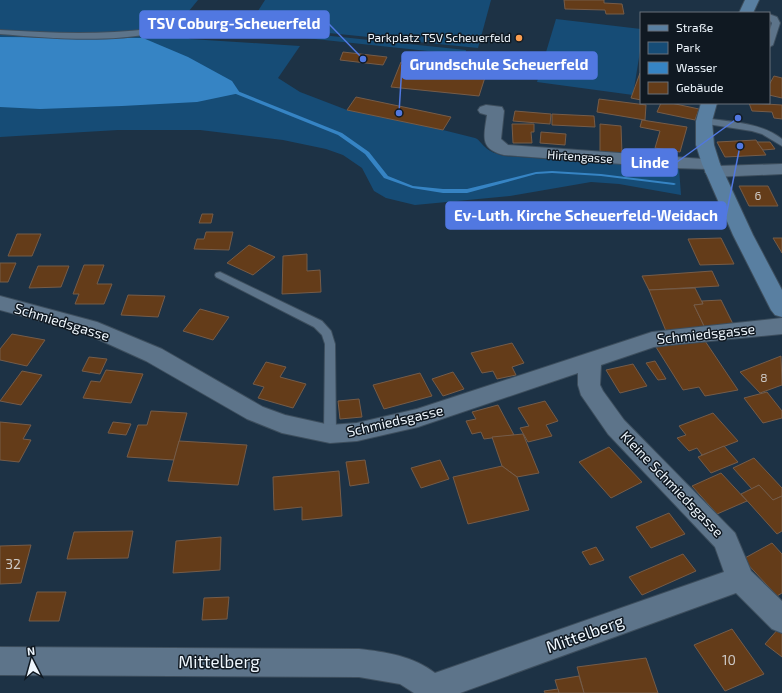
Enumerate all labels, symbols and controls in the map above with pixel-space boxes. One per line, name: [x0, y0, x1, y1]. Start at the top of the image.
callout: TSV Coburg-Scheuerfeld: [140, 11, 329, 38]
legend: [640, 12, 770, 104]
text: TSV Coburg-Scheuerfeld: [148, 14, 321, 32]
text: Straße: [676, 20, 713, 34]
place label: Parkplatz TSV Scheuerfeld: [367, 30, 511, 44]
marker: Parkplatz TSV Scheuerfeld: [514, 33, 524, 43]
text: Park: [676, 40, 701, 54]
callout: Grundschule Scheuerfeld: [402, 52, 597, 79]
text: Grundschule Scheuerfeld: [409, 55, 589, 73]
text: Wasser: [676, 60, 717, 74]
text: Gebäude: [676, 80, 724, 94]
street label: Hirtengasse: [547, 147, 613, 165]
callout: Linde: [622, 149, 677, 176]
text: Linde: [631, 153, 669, 171]
house number: 6: [755, 188, 762, 202]
callout: Ev-Luth. Kirche Scheuerfeld-Weidach: [446, 202, 726, 229]
text: Ev-Luth. Kirche Scheuerfeld-Weidach: [454, 206, 718, 224]
street label: Schmiedsgasse: [13, 299, 112, 344]
street label: Schmiedsgasse: [656, 320, 756, 347]
house number: 8: [760, 370, 768, 384]
street label: Schmiedsgasse: [345, 401, 445, 440]
street label: Kleine Schmiedsgasse: [617, 427, 727, 540]
house number: 32: [5, 555, 21, 572]
street label: Mittelberg: [543, 610, 627, 657]
north arrow: [12, 641, 52, 681]
text: N: [26, 644, 36, 657]
street label: Mittelberg: [178, 651, 260, 672]
house number: 10: [722, 651, 736, 668]

